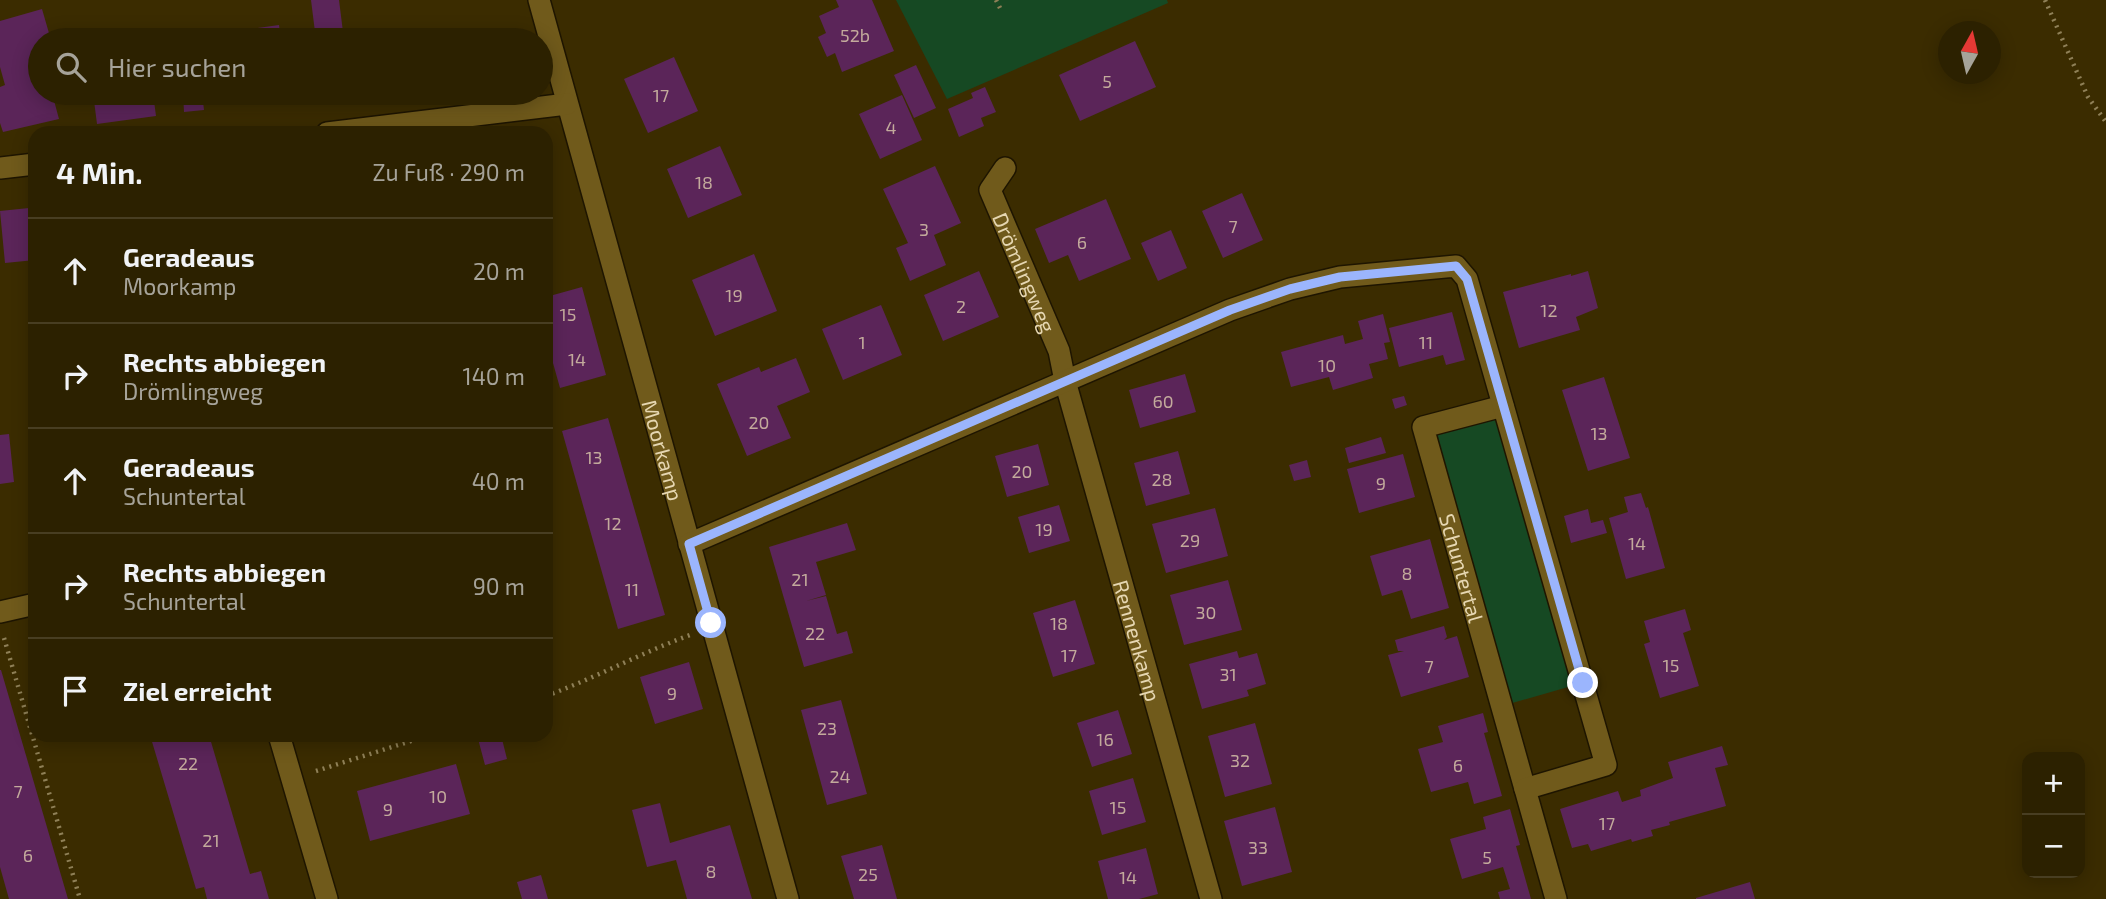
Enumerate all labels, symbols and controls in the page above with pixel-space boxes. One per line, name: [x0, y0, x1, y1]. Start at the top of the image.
north arrow: [1938, 21, 2001, 84]
house number: 52b: [840, 24, 870, 46]
search box: [28, 28, 553, 105]
icon: search: [52, 48, 90, 86]
text: Hier suchen: [108, 51, 246, 82]
house number: 5: [1102, 70, 1112, 92]
house number: 17: [653, 84, 669, 106]
house number: 4: [885, 116, 897, 138]
text: 4 Min.: [56, 154, 143, 190]
text: Zu Fuß · 290 m: [373, 158, 525, 186]
house number: 18: [695, 171, 713, 193]
street label: Drömlingweg: [988, 208, 1062, 336]
house number: 7: [1228, 215, 1238, 237]
house number: 3: [919, 218, 929, 240]
house number: 6: [1077, 231, 1087, 253]
text: Geradeaus: [123, 241, 255, 272]
icon: ahead: [56, 252, 94, 290]
text: 20 m: [473, 257, 525, 285]
text: Moorkamp: [123, 272, 236, 300]
house number: 19: [725, 284, 743, 306]
house number: 2: [956, 295, 966, 317]
house number: 12: [1540, 299, 1558, 321]
house number: 15: [560, 303, 576, 325]
house number: 1: [858, 331, 866, 353]
house number: 11: [1419, 331, 1433, 353]
text: Rechts abbiegen: [123, 346, 326, 377]
house number: 14: [568, 348, 586, 370]
house number: 10: [1318, 354, 1336, 376]
icon: right: [56, 357, 94, 395]
text: 140 m: [463, 362, 525, 390]
text: Drömlingweg: [123, 377, 263, 405]
house number: 60: [1152, 390, 1174, 412]
street label: Moorkamp: [638, 397, 690, 503]
house number: 20: [749, 411, 769, 433]
house number: 13: [1590, 422, 1608, 444]
house number: 13: [585, 446, 603, 468]
text: Geradeaus: [123, 451, 255, 482]
house number: 20: [1012, 460, 1032, 482]
icon: ahead: [56, 462, 94, 500]
text: 40 m: [472, 467, 525, 495]
house number: 28: [1151, 468, 1173, 490]
house number: 9: [1376, 472, 1386, 494]
text: Schuntertal: [123, 482, 246, 510]
street label: Schuntertal: [1435, 511, 1490, 626]
house number: 12: [604, 512, 622, 534]
house number: 19: [1035, 518, 1053, 540]
house number: 29: [1180, 529, 1200, 551]
house number: 14: [1628, 532, 1646, 554]
text: Rechts abbiegen: [123, 556, 326, 587]
house number: 8: [1402, 562, 1412, 584]
icon: right: [56, 567, 94, 605]
house number: 21: [791, 568, 809, 590]
text: 90 m: [473, 572, 525, 600]
street label: Rennenkamp: [1109, 577, 1167, 704]
house number: 11: [625, 578, 639, 600]
text: Schuntertal: [123, 587, 246, 615]
house number: 30: [1196, 601, 1216, 623]
route start: [695, 607, 726, 638]
house number: 18: [1050, 612, 1068, 634]
house number: 22: [805, 622, 825, 644]
house number: 17: [1061, 644, 1077, 666]
house number: 15: [1663, 654, 1679, 676]
house number: 7: [1424, 655, 1434, 677]
house number: 31: [1219, 663, 1237, 685]
route end: [1567, 667, 1598, 698]
icon: arrive: [56, 672, 94, 710]
text: Ziel erreicht: [123, 675, 272, 706]
house number: 9: [667, 682, 677, 704]
house number: 23: [817, 717, 837, 739]
house number: 16: [1096, 728, 1114, 750]
house number: 32: [1230, 749, 1250, 771]
house number: 22: [178, 752, 198, 774]
map controls: [2022, 752, 2085, 878]
button: +: [2022, 752, 2085, 815]
house number: 6: [1453, 754, 1463, 776]
house number: 24: [829, 765, 851, 787]
house number: 7: [13, 780, 23, 802]
house number: 10: [429, 785, 447, 807]
house number: 15: [1110, 796, 1126, 818]
house number: 9: [383, 798, 393, 820]
house number: 17: [1599, 812, 1615, 834]
button: −: [2022, 815, 2085, 878]
house number: 21: [202, 829, 220, 851]
house number: 33: [1248, 836, 1268, 858]
house number: 6: [23, 844, 33, 866]
house number: 5: [1482, 846, 1492, 868]
house number: 8: [706, 860, 716, 882]
house number: 25: [858, 863, 878, 885]
house number: 14: [1119, 866, 1137, 888]

